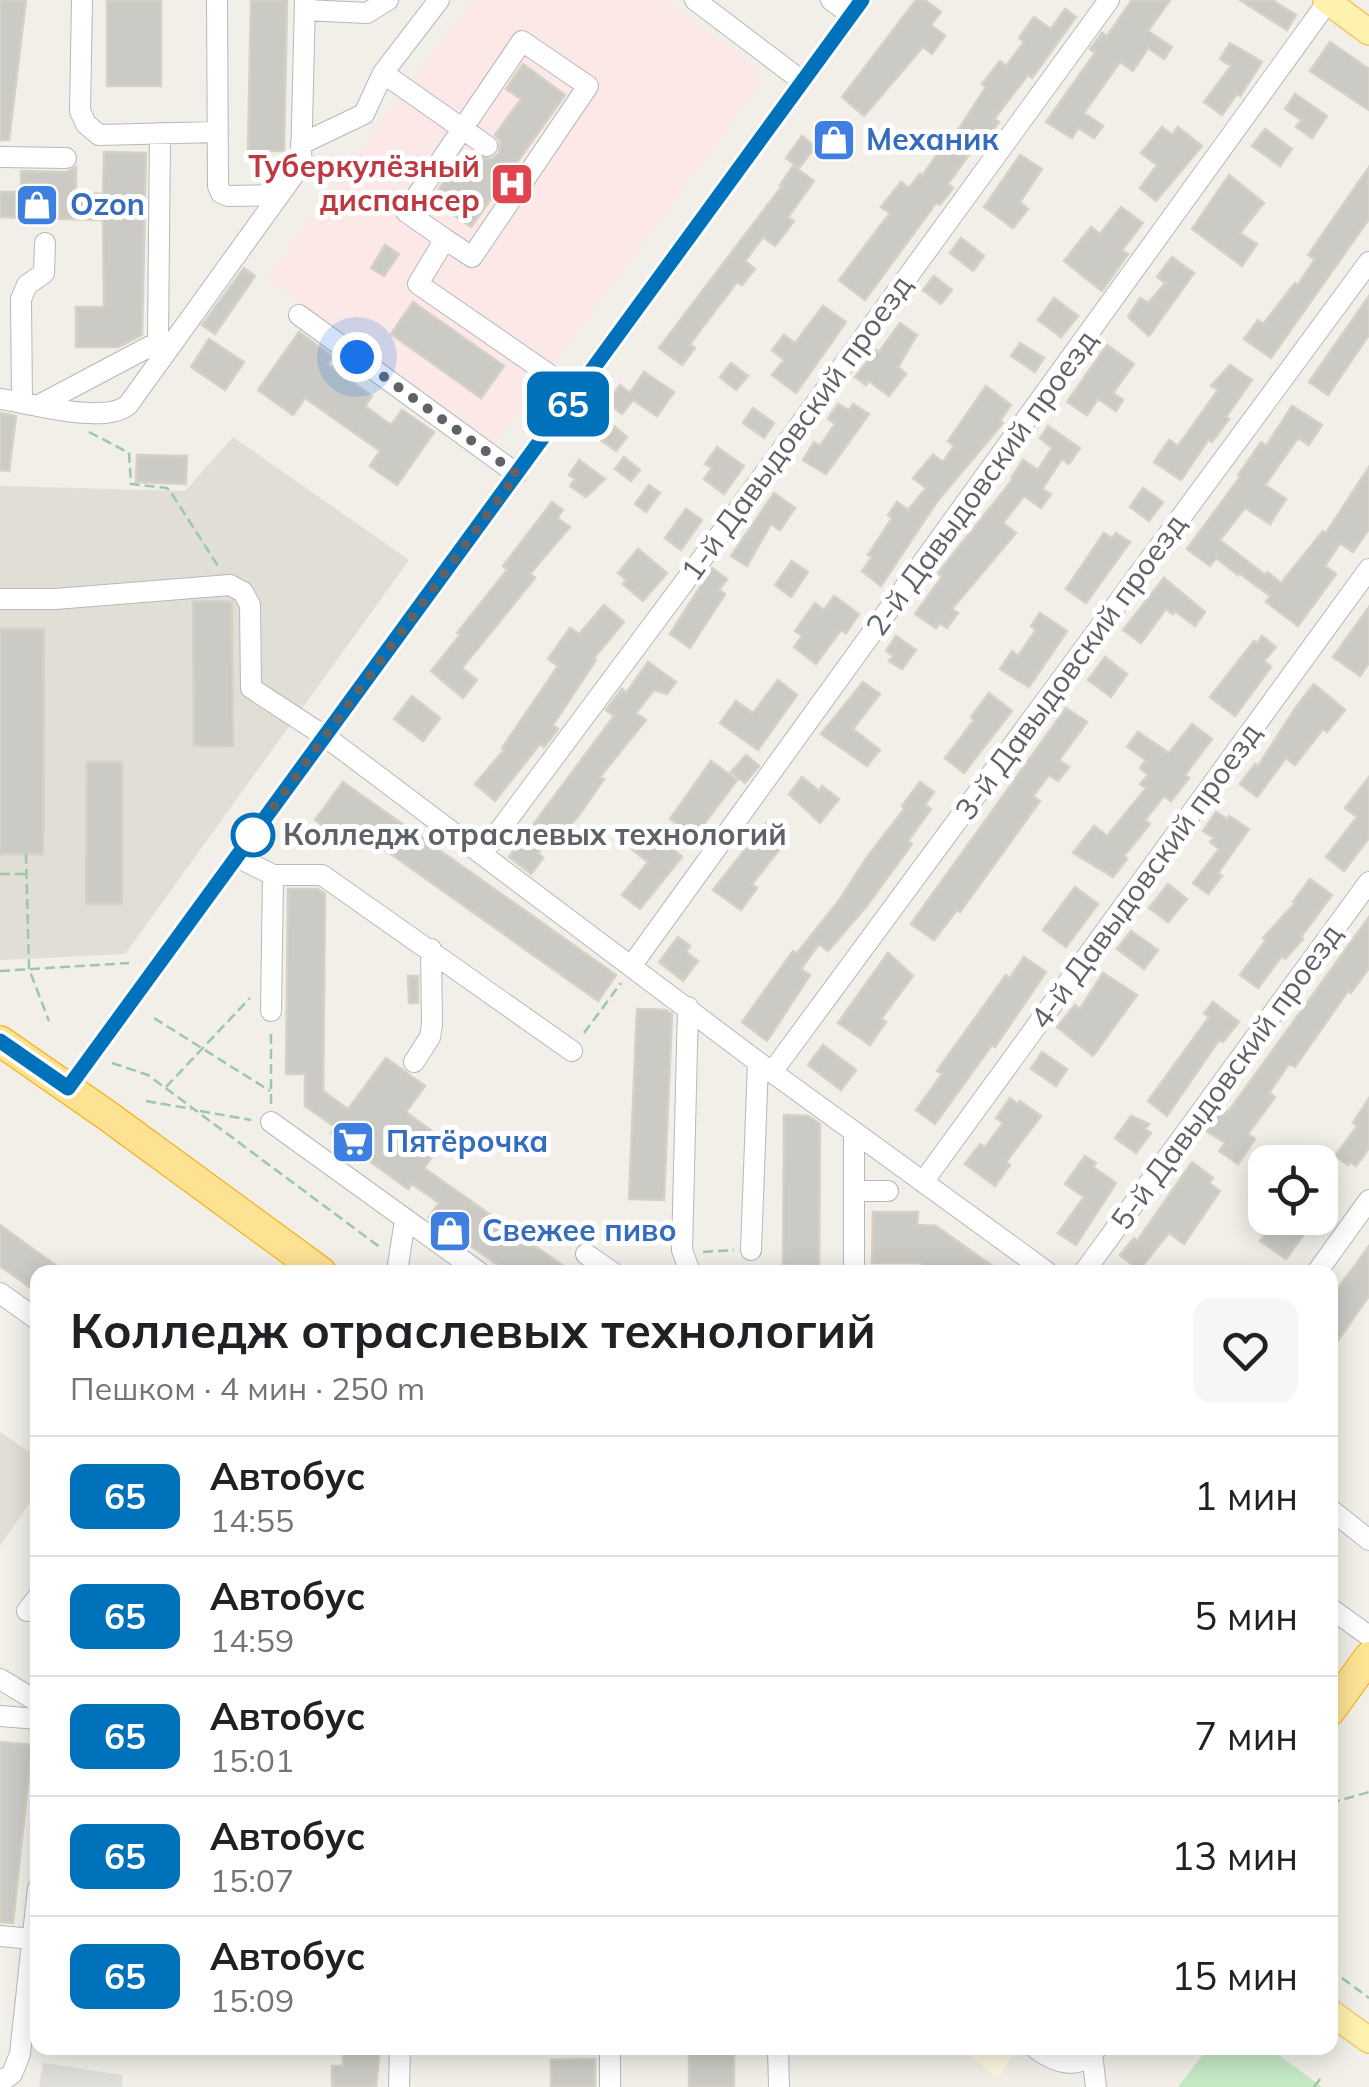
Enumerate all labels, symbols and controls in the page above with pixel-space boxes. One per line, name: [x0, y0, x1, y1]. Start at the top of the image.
shop icon: Механик: [811, 117, 857, 163]
place label: Механик: [866, 120, 999, 158]
place label: Туберкулёзный диспансер: [248, 147, 480, 219]
hospital icon: Туберкулёзный диспансер: [489, 161, 535, 207]
shop icon: Ozon: [14, 182, 60, 228]
place label: Ozon: [70, 185, 145, 223]
street label: 1-й Давыдовский проезд: [672, 267, 920, 588]
street label: 2-й Давыдовский проезд: [857, 322, 1105, 643]
your location: [332, 332, 382, 382]
line badge: 65: [523, 372, 613, 436]
text: 65: [547, 382, 589, 426]
street label: 3-й Давыдовский проезд: [946, 506, 1194, 827]
street label: 4-й Давыдовский проезд: [1021, 715, 1269, 1036]
marker: Колледж отраслевых технологий: [232, 814, 274, 856]
place label: Колледж отраслевых технологий: [283, 815, 787, 853]
street label: 5-й Давыдовский проезд: [1102, 916, 1350, 1237]
supermarket icon: Пятёрочка: [330, 1119, 376, 1165]
place label: Пятёрочка: [386, 1122, 548, 1160]
map controls: [1248, 1145, 1338, 1235]
button: locate: [1248, 1145, 1338, 1235]
shop icon: Свежее пиво: [427, 1208, 473, 1254]
place label: Свежее пиво: [482, 1211, 677, 1249]
button: heart: [1193, 1298, 1298, 1403]
text: Колледж отраслевых технологий: [70, 1300, 876, 1360]
text: Пешком · 4 мин · 250 m: [70, 1368, 425, 1408]
text: Автобус: [210, 1452, 365, 1500]
text: 1 мин: [1194, 1472, 1298, 1520]
text: 65: [104, 1474, 146, 1518]
text: 14:55: [210, 1500, 294, 1540]
text: Автобус: [210, 1572, 365, 1620]
text: 5 мин: [1194, 1592, 1298, 1640]
text: 65: [104, 1594, 146, 1638]
text: 14:59: [210, 1620, 294, 1660]
text: Автобус: [210, 1692, 365, 1740]
text: 7 мин: [1194, 1712, 1298, 1760]
text: 65: [104, 1714, 146, 1758]
text: 15:01: [210, 1740, 294, 1780]
text: Автобус: [210, 1812, 365, 1860]
text: 13 мин: [1172, 1832, 1298, 1880]
text: 65: [104, 1834, 146, 1878]
text: 15:07: [210, 1860, 294, 1900]
text: Автобус: [210, 1932, 365, 1980]
text: 15 мин: [1172, 1952, 1298, 2000]
text: 65: [104, 1954, 146, 1998]
text: 15:09: [210, 1980, 294, 2020]

